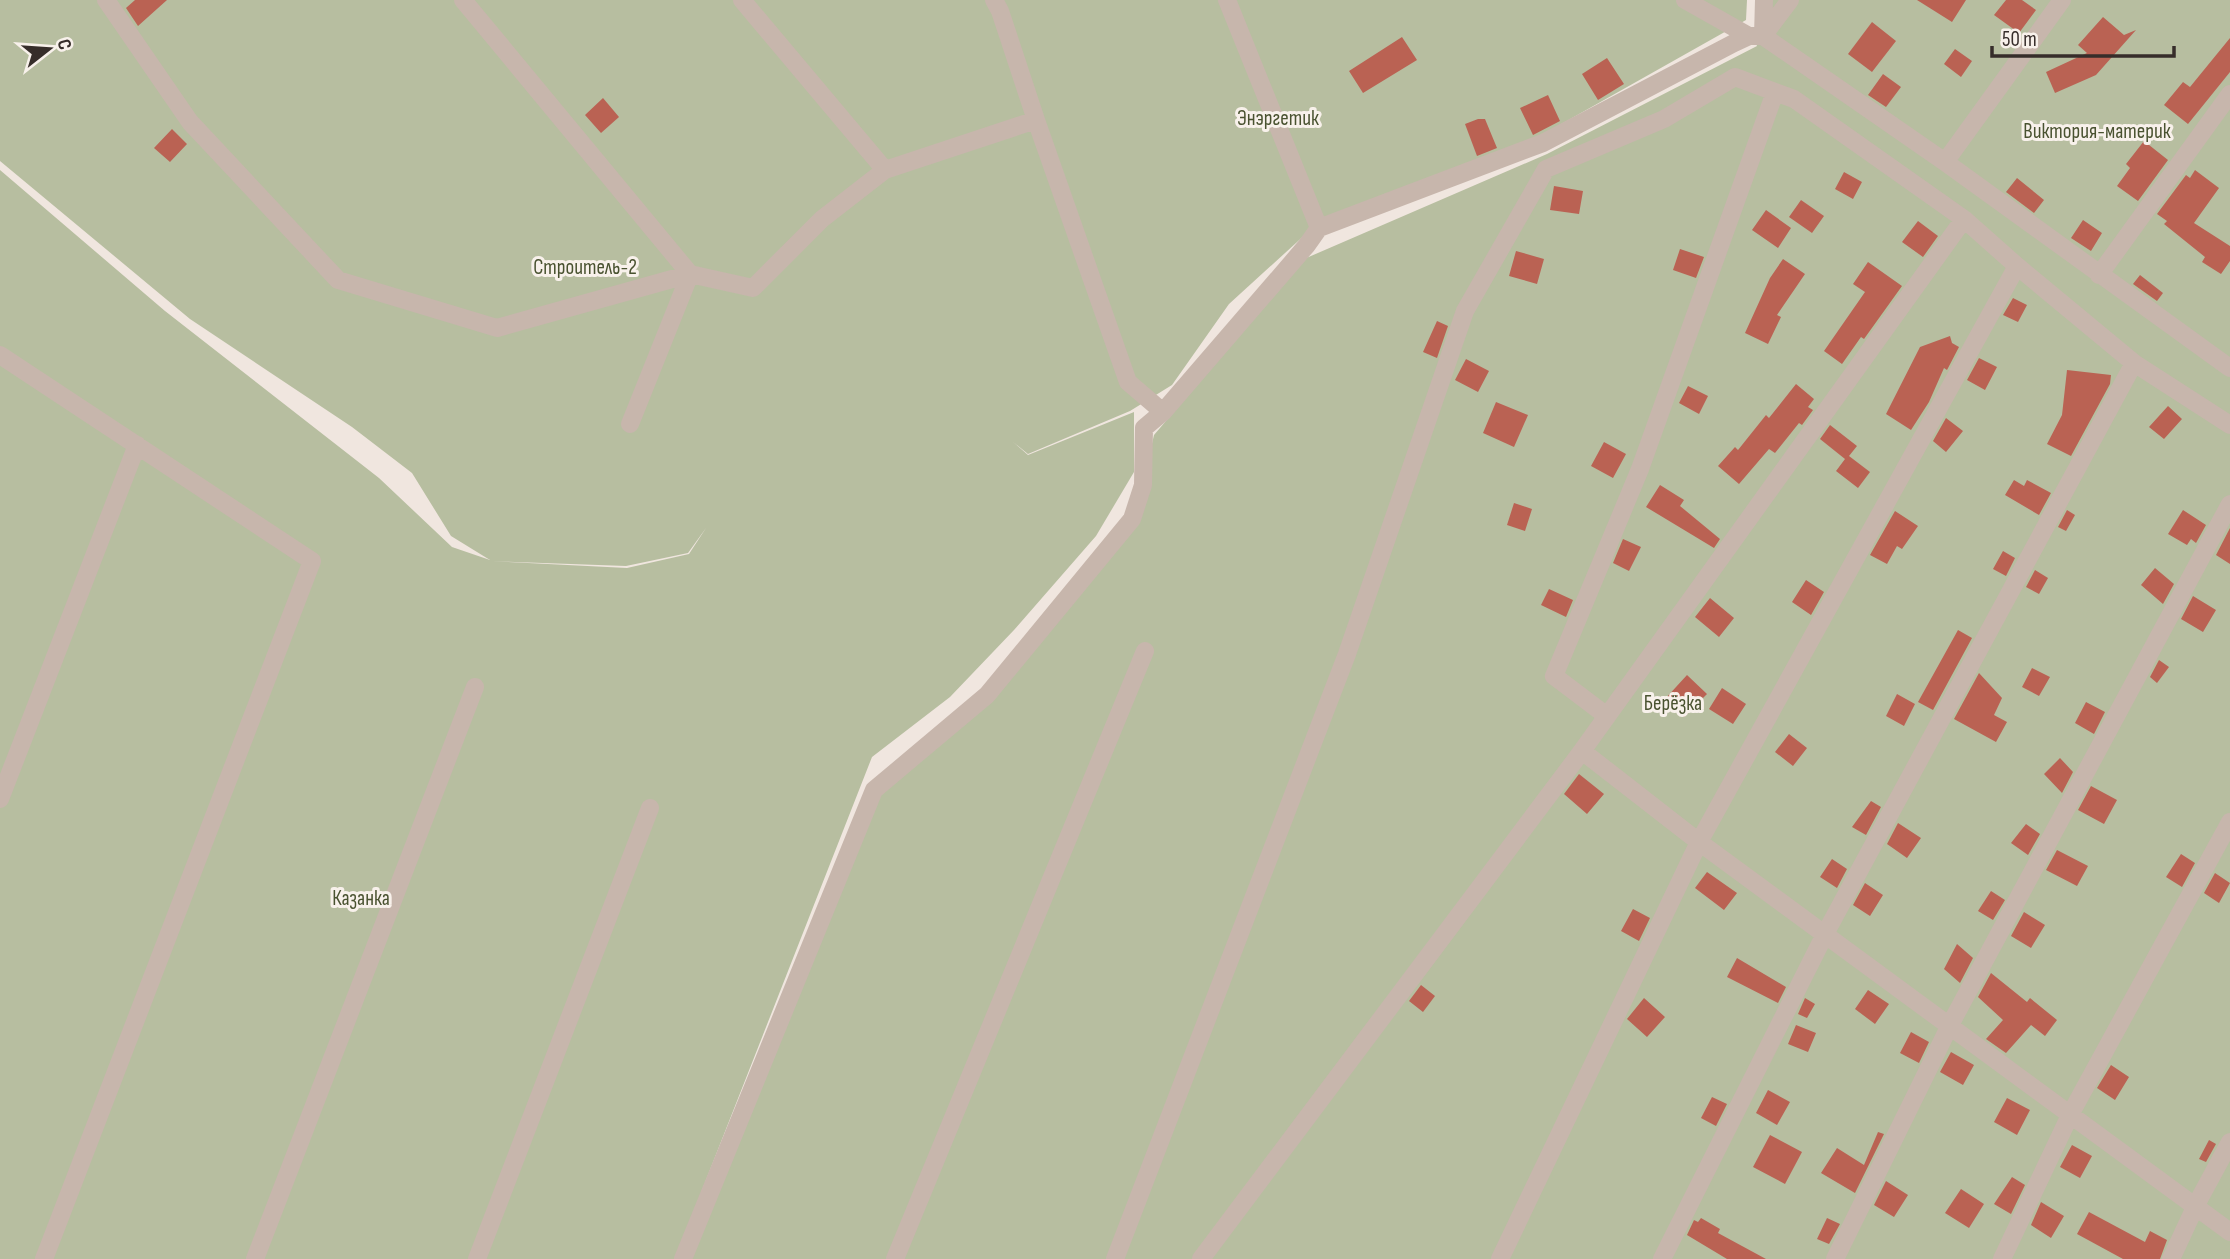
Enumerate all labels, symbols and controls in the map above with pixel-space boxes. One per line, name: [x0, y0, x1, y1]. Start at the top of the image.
north arrow: [14, 14, 84, 84]
scale bar: [1992, 14, 2174, 58]
text: 50 m: [2002, 27, 2037, 52]
text: С: [51, 36, 76, 53]
park label: Энэргетик: [1237, 106, 1319, 131]
park label: Виктория-материк: [2023, 119, 2171, 144]
park label: Строитель-2: [533, 255, 637, 280]
park label: Берёзка: [1644, 691, 1702, 716]
park label: Казанка: [332, 886, 390, 911]

